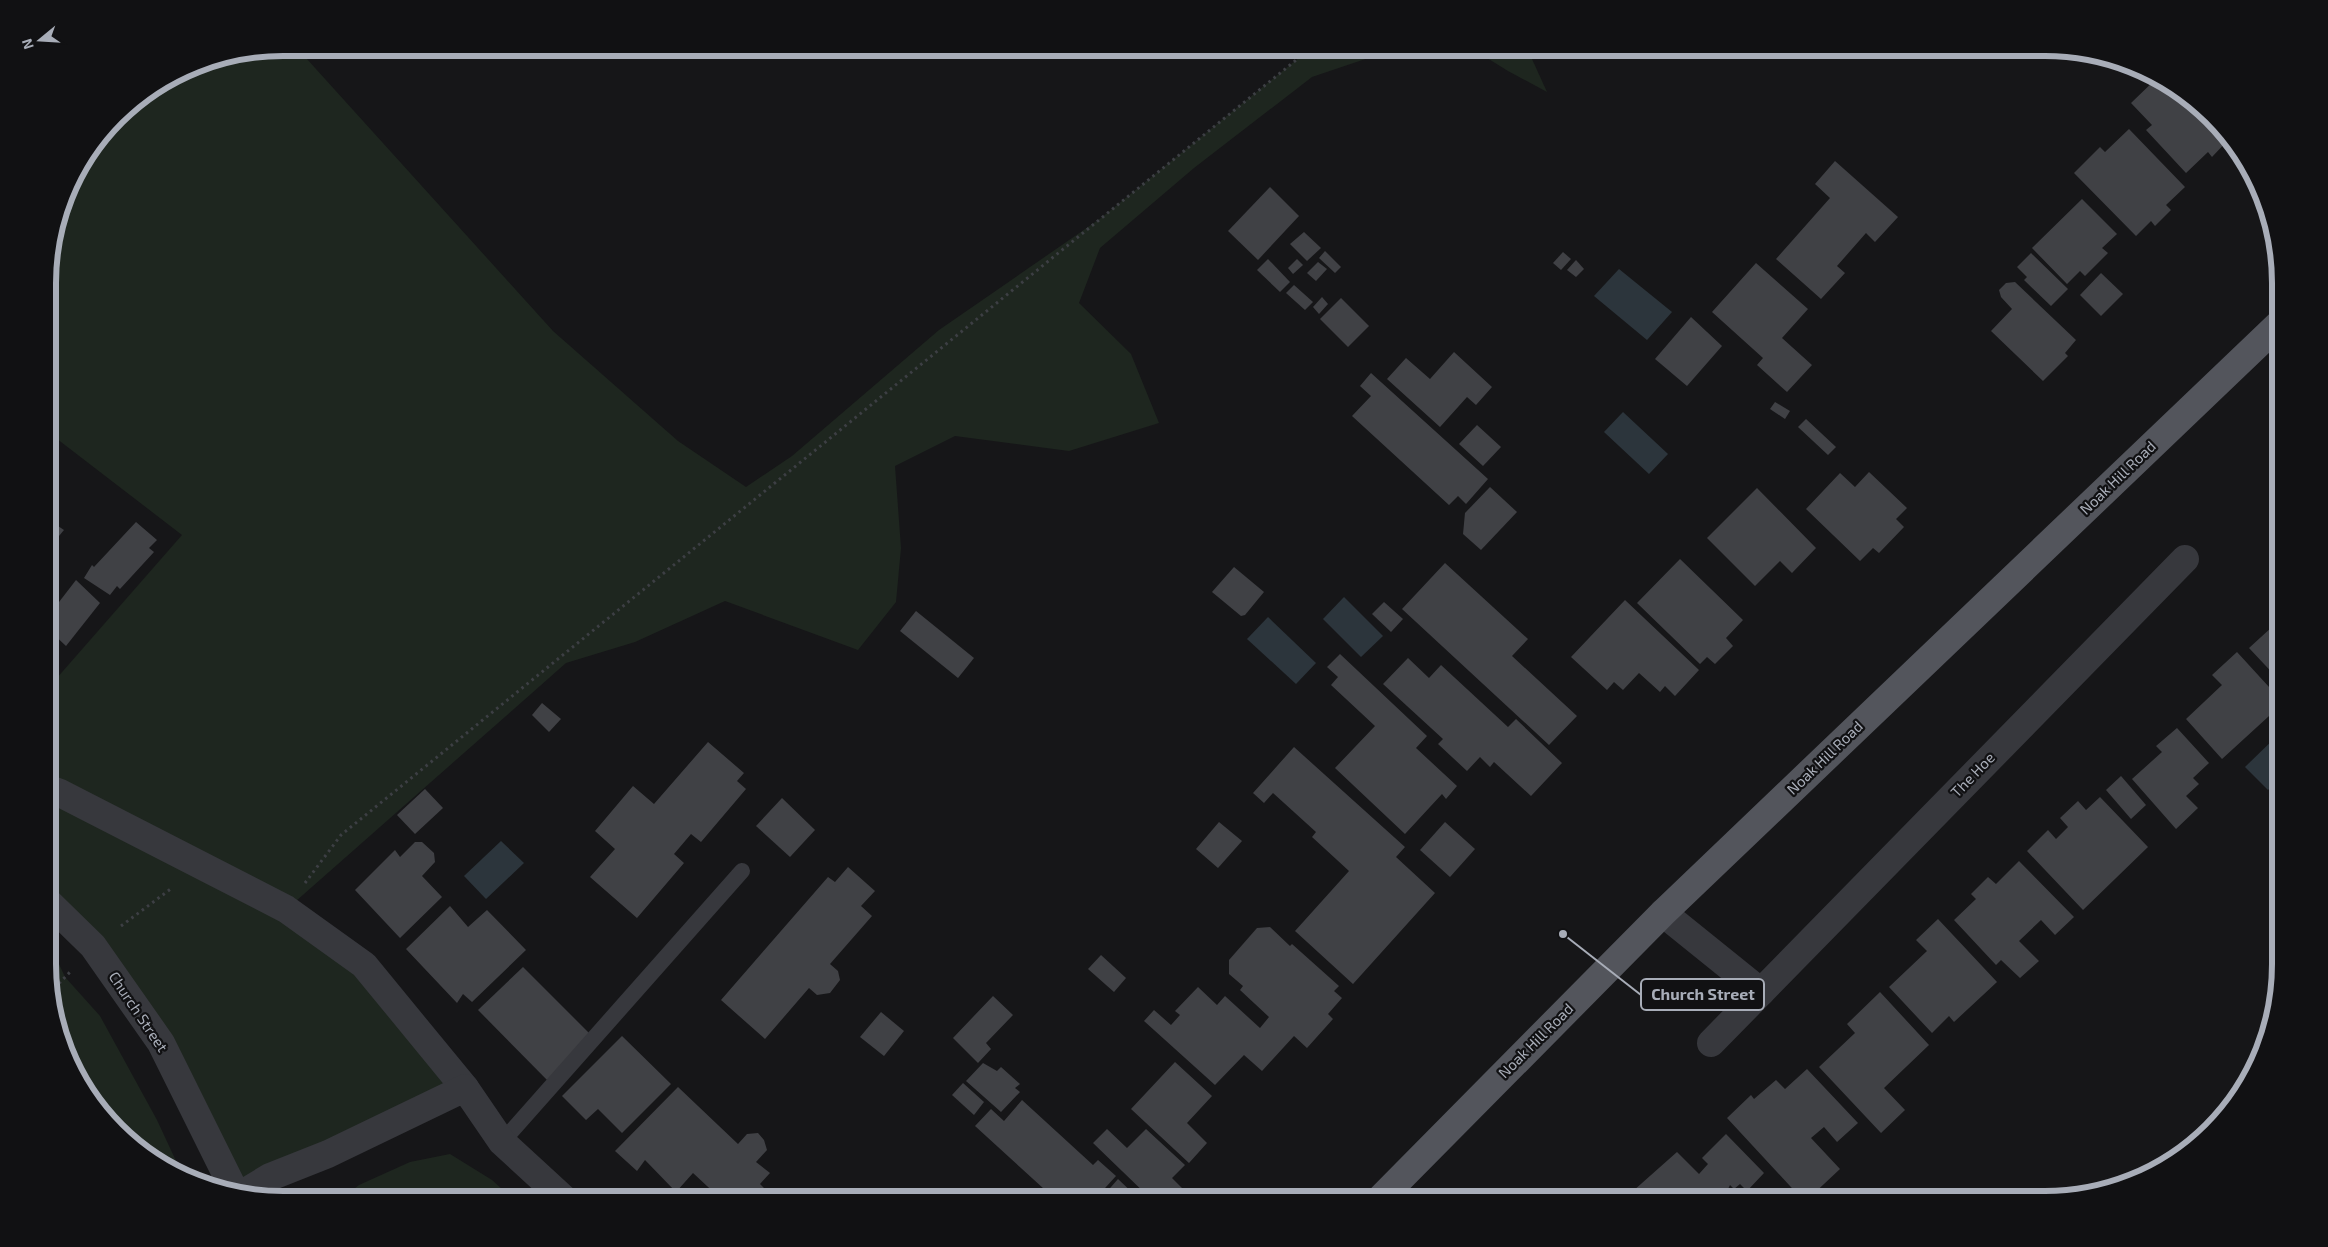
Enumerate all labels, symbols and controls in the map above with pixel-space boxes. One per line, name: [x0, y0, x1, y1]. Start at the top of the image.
north arrow: [15, 15, 65, 65]
text: N: [18, 37, 37, 52]
street label: Noak Hill Road: [2076, 437, 2159, 518]
street label: Noak Hill Road: [1783, 717, 1866, 798]
street label: The Hoe: [1947, 748, 1998, 800]
street label: Church Street: [105, 968, 172, 1055]
callout: Church Street: [1641, 979, 1764, 1010]
text: Church Street: [1651, 984, 1755, 1003]
street label: Noak Hill Road: [1494, 999, 1576, 1081]

